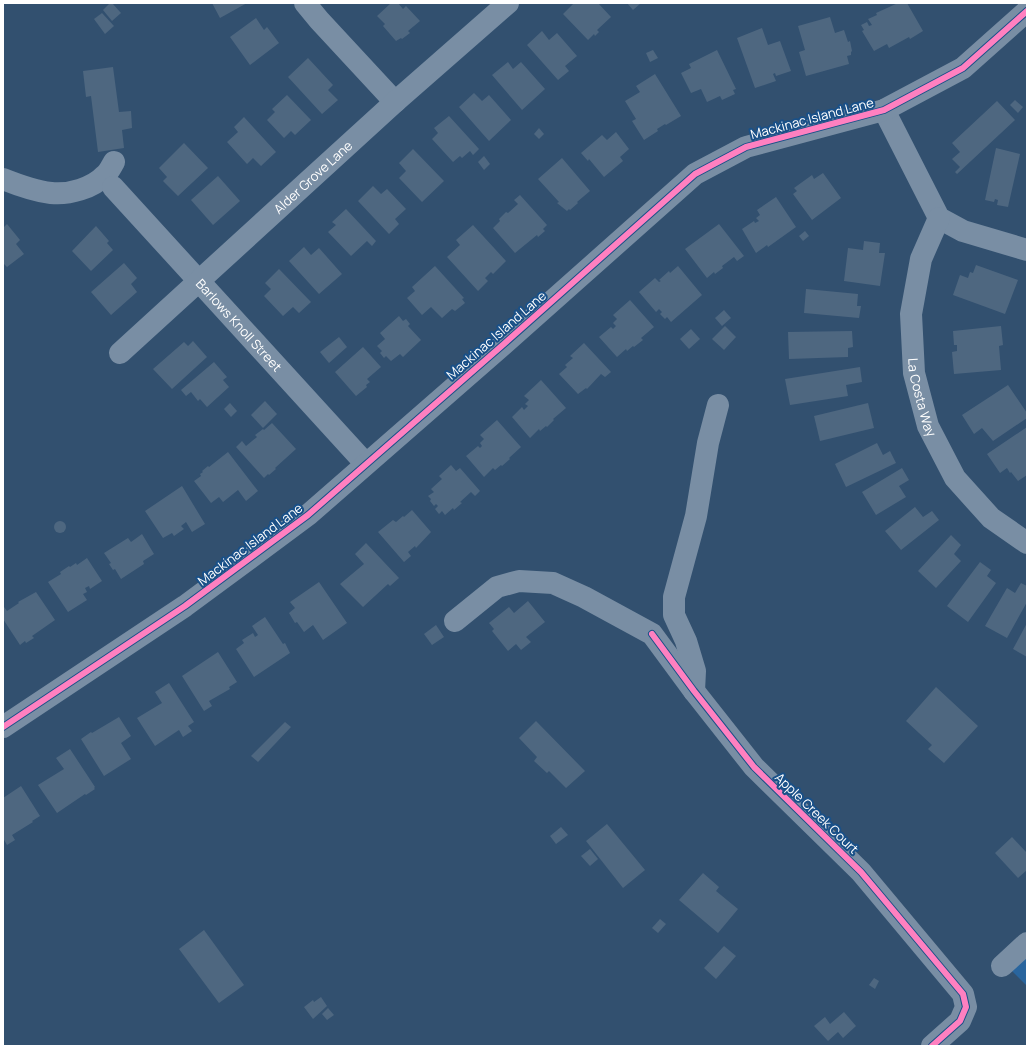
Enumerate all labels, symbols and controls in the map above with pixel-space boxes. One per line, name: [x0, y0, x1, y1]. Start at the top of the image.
street label: Mackinac Island Lane: [748, 93, 876, 143]
street label: Alder Grove Lane: [269, 136, 356, 218]
street label: Barlows Knoll Street: [192, 275, 286, 375]
street label: Mackinac Island Lane: [442, 286, 550, 383]
street label: La Costa Way: [904, 358, 941, 440]
street label: Mackinac Island Lane: [194, 498, 306, 589]
street label: Apple Creek Court: [771, 768, 863, 858]

